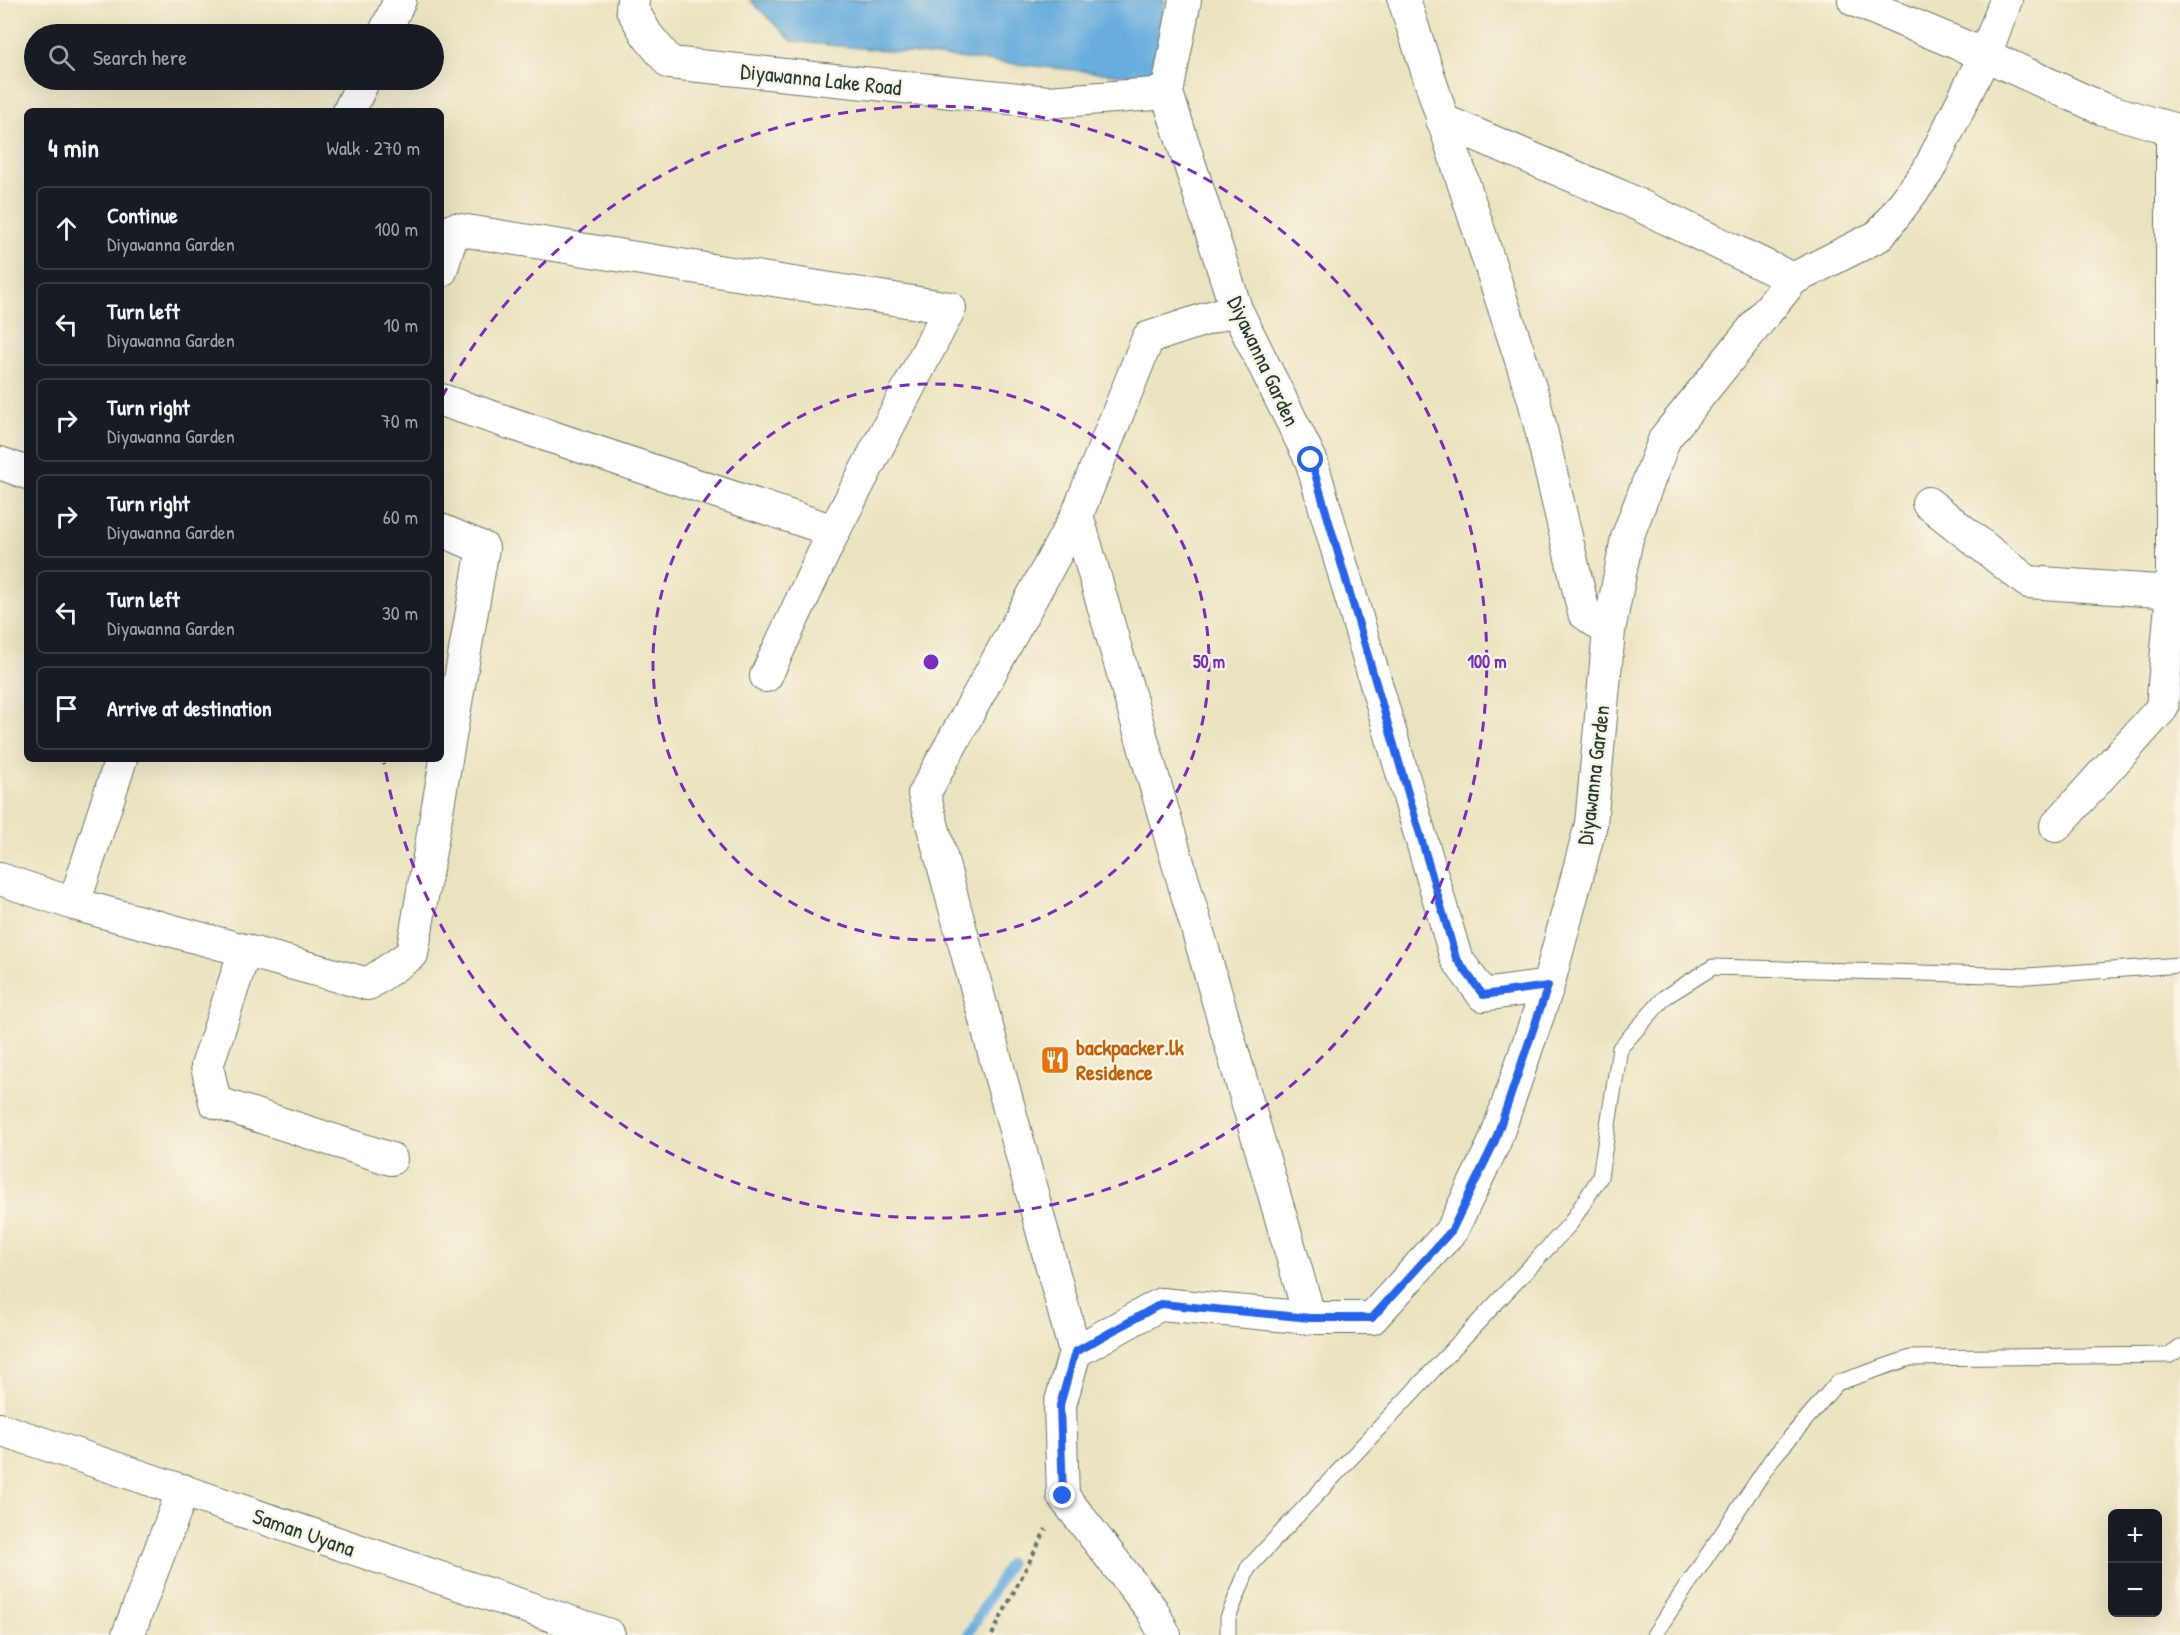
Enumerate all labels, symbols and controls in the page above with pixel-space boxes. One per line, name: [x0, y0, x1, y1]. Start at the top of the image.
search box: [24, 24, 444, 90]
icon: search: [45, 41, 78, 74]
text: Search here: [93, 42, 187, 72]
street label: Diyawanna Lake Road: [739, 56, 903, 102]
text: 4 min: [48, 130, 99, 165]
text: Walk · 270 m: [327, 134, 420, 161]
text: Continue: [107, 200, 178, 230]
icon: ahead: [50, 212, 83, 245]
text: 100 m: [375, 215, 418, 242]
text: Diyawanna Garden: [107, 230, 235, 257]
street label: Diyawanna Garden: [1221, 291, 1307, 431]
text: Turn left: [107, 296, 180, 326]
icon: left: [50, 308, 83, 341]
text: 10 m: [384, 311, 418, 338]
text: Diyawanna Garden: [107, 326, 235, 353]
text: Turn right: [107, 392, 190, 422]
icon: right: [50, 404, 83, 437]
text: 70 m: [381, 407, 418, 434]
text: Diyawanna Garden: [107, 422, 235, 449]
route start: [1297, 446, 1323, 472]
text: Turn right: [107, 488, 190, 518]
icon: right: [50, 500, 83, 533]
text: 60 m: [383, 503, 418, 530]
text: Diyawanna Garden: [107, 518, 235, 545]
text: Turn left: [107, 584, 180, 614]
icon: left: [50, 596, 83, 629]
text: 30 m: [382, 599, 418, 626]
text: Diyawanna Garden: [107, 614, 235, 641]
text: 50 m: [1193, 649, 1225, 674]
text: 100 m: [1467, 649, 1507, 674]
centre of rings: [921, 652, 941, 672]
icon: arrive: [50, 692, 83, 725]
text: Arrive at destination: [107, 693, 272, 723]
street label: Diyawanna Garden: [1570, 703, 1616, 847]
place label: backpacker.lk Residence: [1076, 1032, 1185, 1087]
restaurant icon: backpacker.lk Residence: [1039, 1044, 1071, 1076]
route end: [1049, 1482, 1075, 1508]
street label: Saman Uyana: [249, 1501, 359, 1564]
map controls: [2108, 1509, 2162, 1617]
button: +: [2108, 1509, 2162, 1563]
button: −: [2108, 1563, 2162, 1617]

